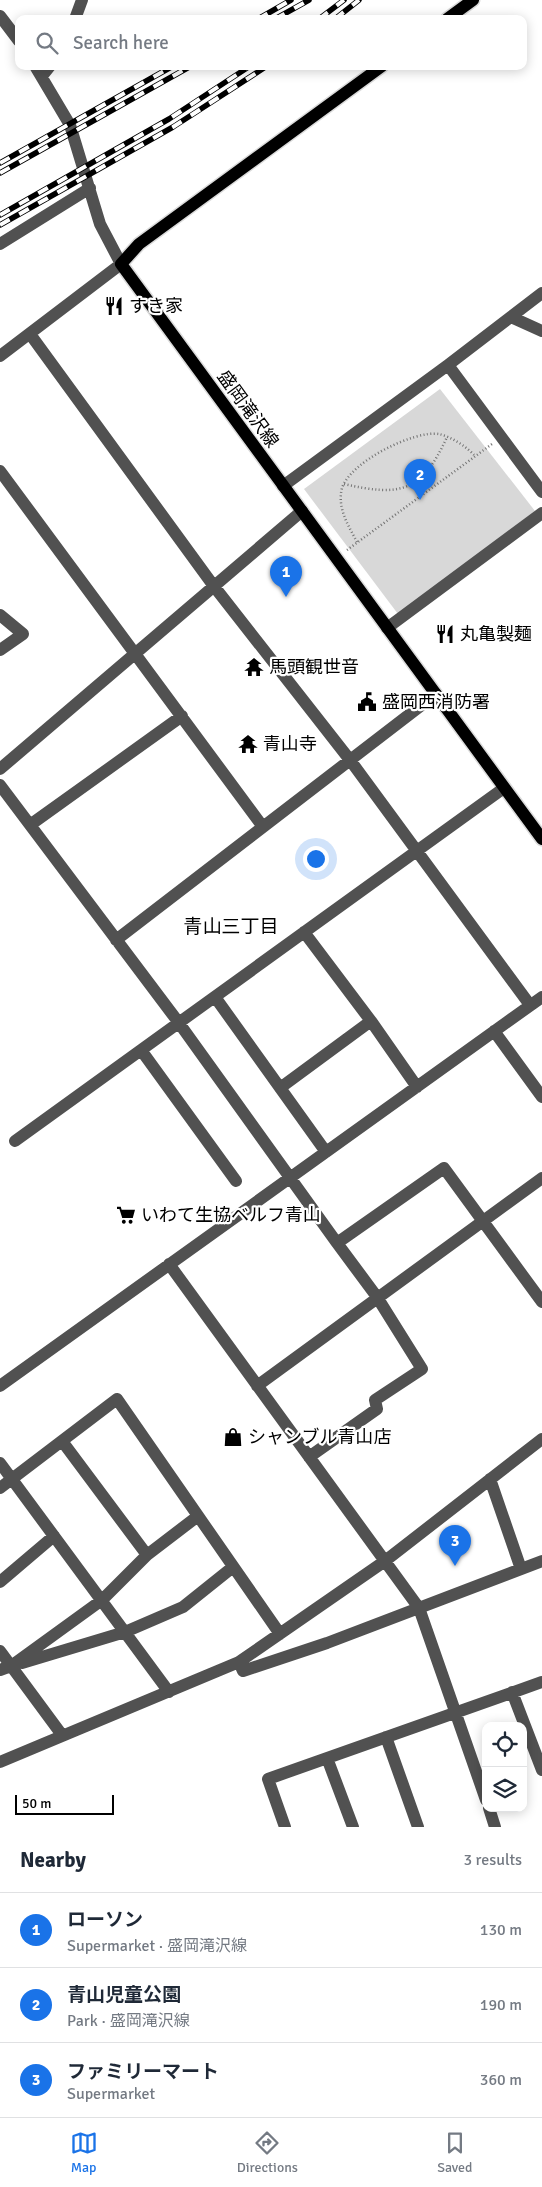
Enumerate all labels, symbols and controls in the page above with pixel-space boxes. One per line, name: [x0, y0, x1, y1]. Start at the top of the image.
search box: [15, 15, 527, 70]
icon: search: [33, 29, 61, 57]
text: Search here: [73, 31, 169, 55]
restaurant icon: すき家: [103, 295, 125, 317]
place label: すき家: [129, 295, 183, 317]
street label: 盛岡滝沢線: [213, 366, 283, 452]
pin: 2: [404, 459, 436, 500]
pin: 1: [270, 556, 302, 597]
restaurant icon: 丸亀製麺: [434, 623, 456, 645]
place label: 丸亀製麺: [460, 623, 532, 645]
temple icon: 馬頭観世音: [243, 656, 265, 678]
place label: 馬頭観世音: [269, 656, 359, 678]
public building icon: 盛岡西消防署: [356, 691, 378, 713]
place label: 盛岡西消防署: [382, 691, 490, 713]
temple icon: 青山寺: [237, 733, 259, 755]
place label: 青山寺: [263, 733, 317, 755]
your location: [303, 846, 329, 872]
district label: 青山三丁目: [183, 915, 279, 939]
supermarket icon: いわて生協ベルフ青山: [115, 1204, 137, 1226]
place label: いわて生協ベルフ青山: [141, 1204, 321, 1226]
shop icon: シャンブル青山店: [222, 1426, 244, 1448]
place label: シャンブル青山店: [248, 1426, 391, 1448]
pin: 3: [439, 1525, 471, 1566]
map controls: [482, 1722, 527, 1812]
button: locate: [482, 1722, 527, 1767]
button: layers: [482, 1767, 527, 1812]
scale bar: [15, 1792, 114, 1815]
text: 50 m: [22, 1795, 51, 1812]
text: Nearby: [20, 1847, 86, 1873]
text: 3 results: [463, 1850, 522, 1870]
text: ローソン: [67, 1908, 143, 1932]
text: 1: [32, 1920, 40, 1940]
text: 130 m: [480, 1920, 522, 1940]
text: Supermarket · 盛岡滝沢線: [67, 1936, 247, 1956]
text: 青山児童公園: [67, 1983, 181, 2007]
text: 2: [32, 1995, 40, 2015]
text: 190 m: [480, 1995, 522, 2015]
text: Park · 盛岡滝沢線: [67, 2011, 190, 2031]
text: ファミリーマート: [67, 2060, 219, 2084]
text: 3: [32, 2070, 40, 2090]
text: 360 m: [480, 2070, 522, 2090]
text: Supermarket: [67, 2084, 155, 2104]
tab: Map: [70, 2129, 98, 2176]
tab: Directions: [237, 2129, 298, 2176]
tab: Saved: [437, 2129, 472, 2176]

